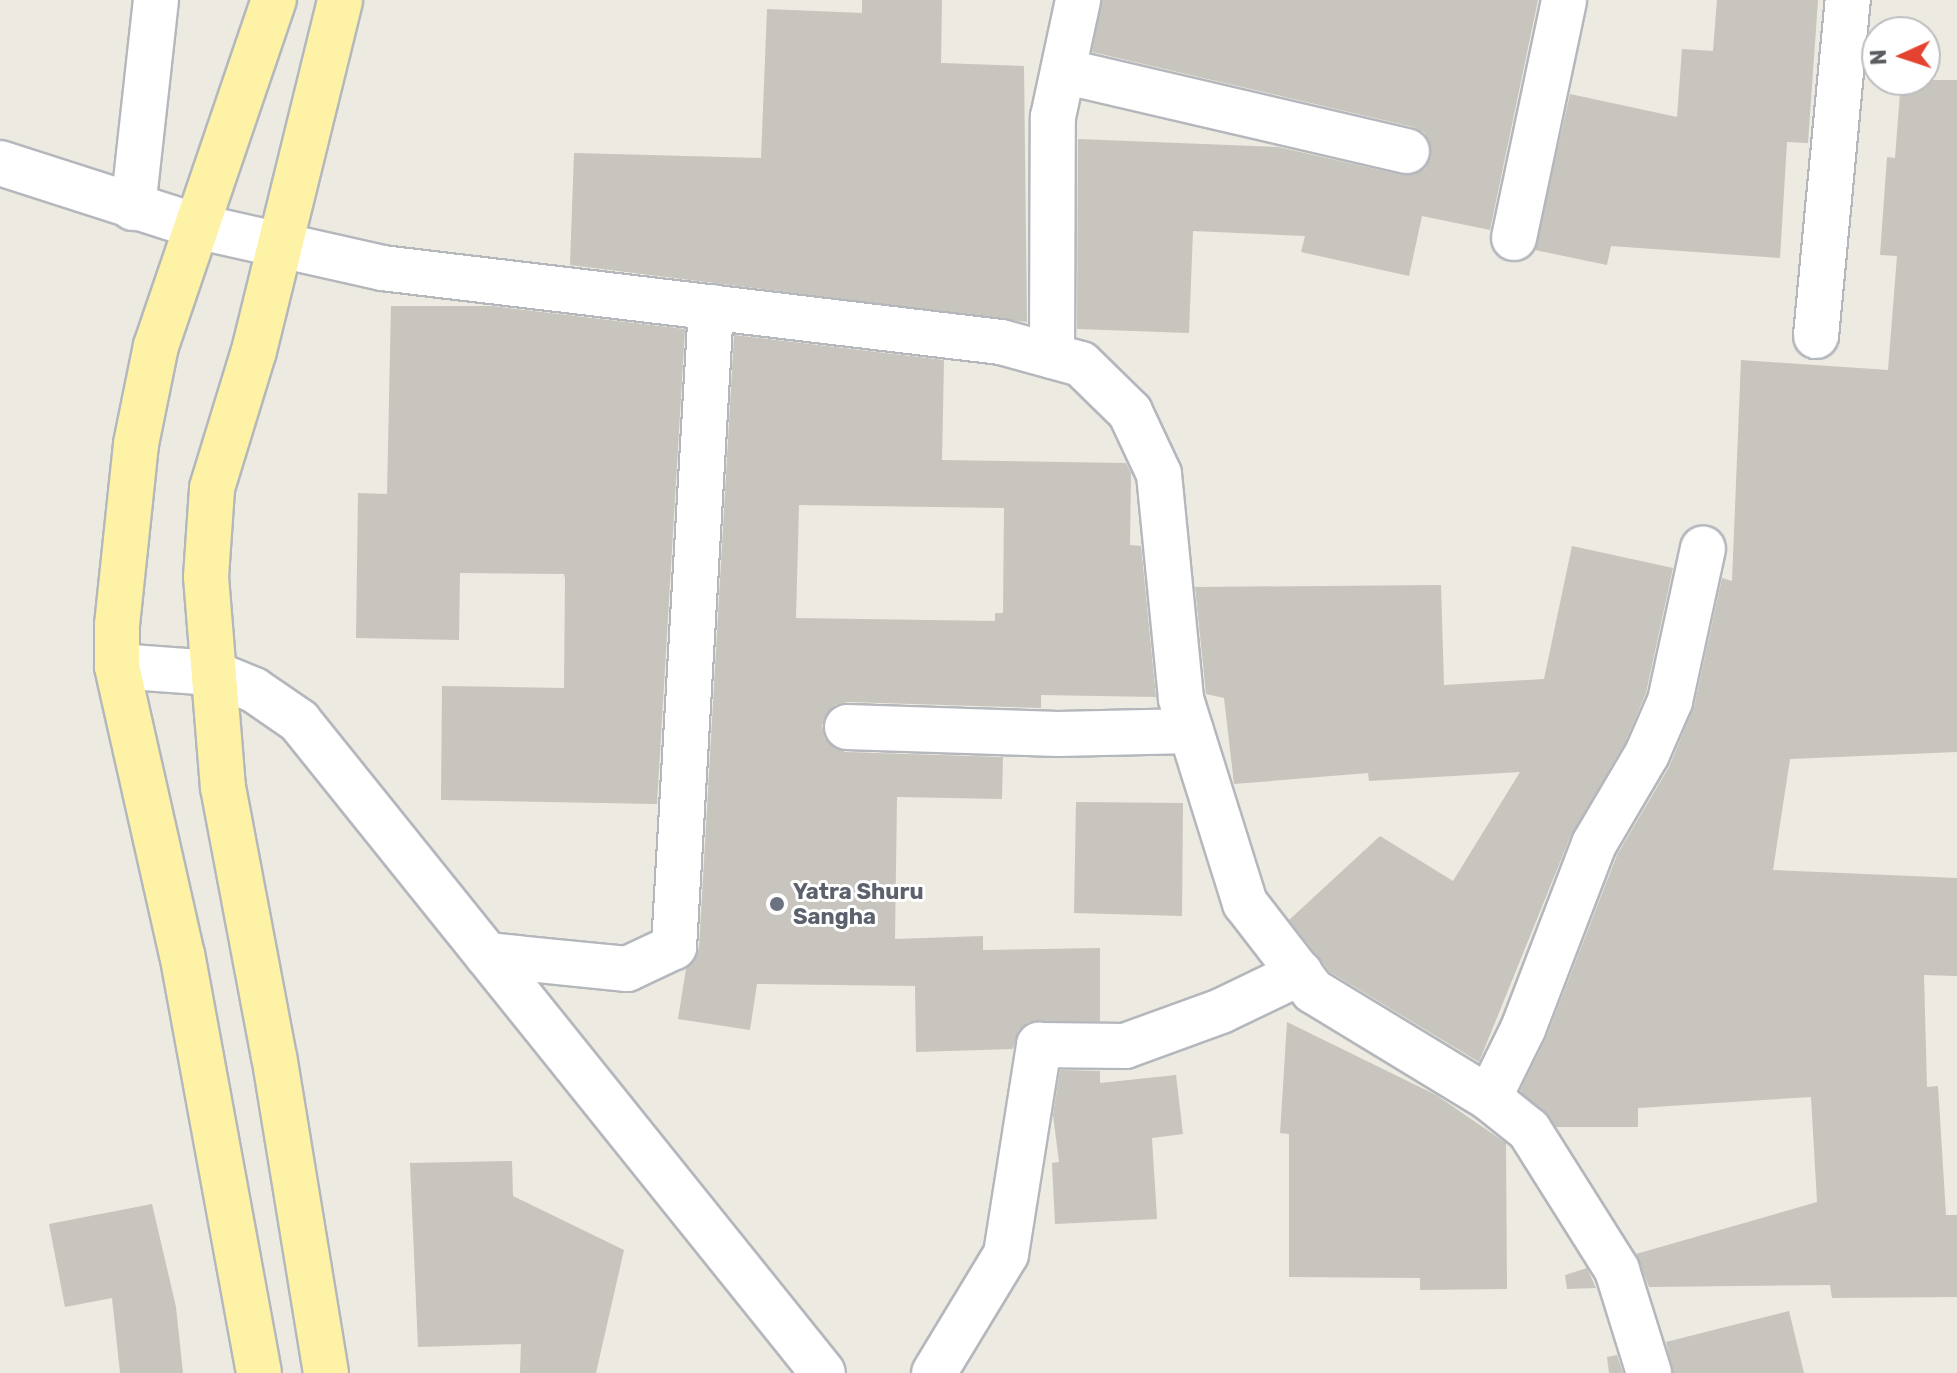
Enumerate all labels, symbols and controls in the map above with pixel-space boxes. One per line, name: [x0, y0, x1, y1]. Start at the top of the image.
north arrow: [1861, 16, 1941, 96]
text: N: [1865, 49, 1892, 66]
place label: Yatra Shuru Sangha: [793, 878, 923, 930]
marker: Yatra Shuru Sangha: [768, 895, 786, 913]

